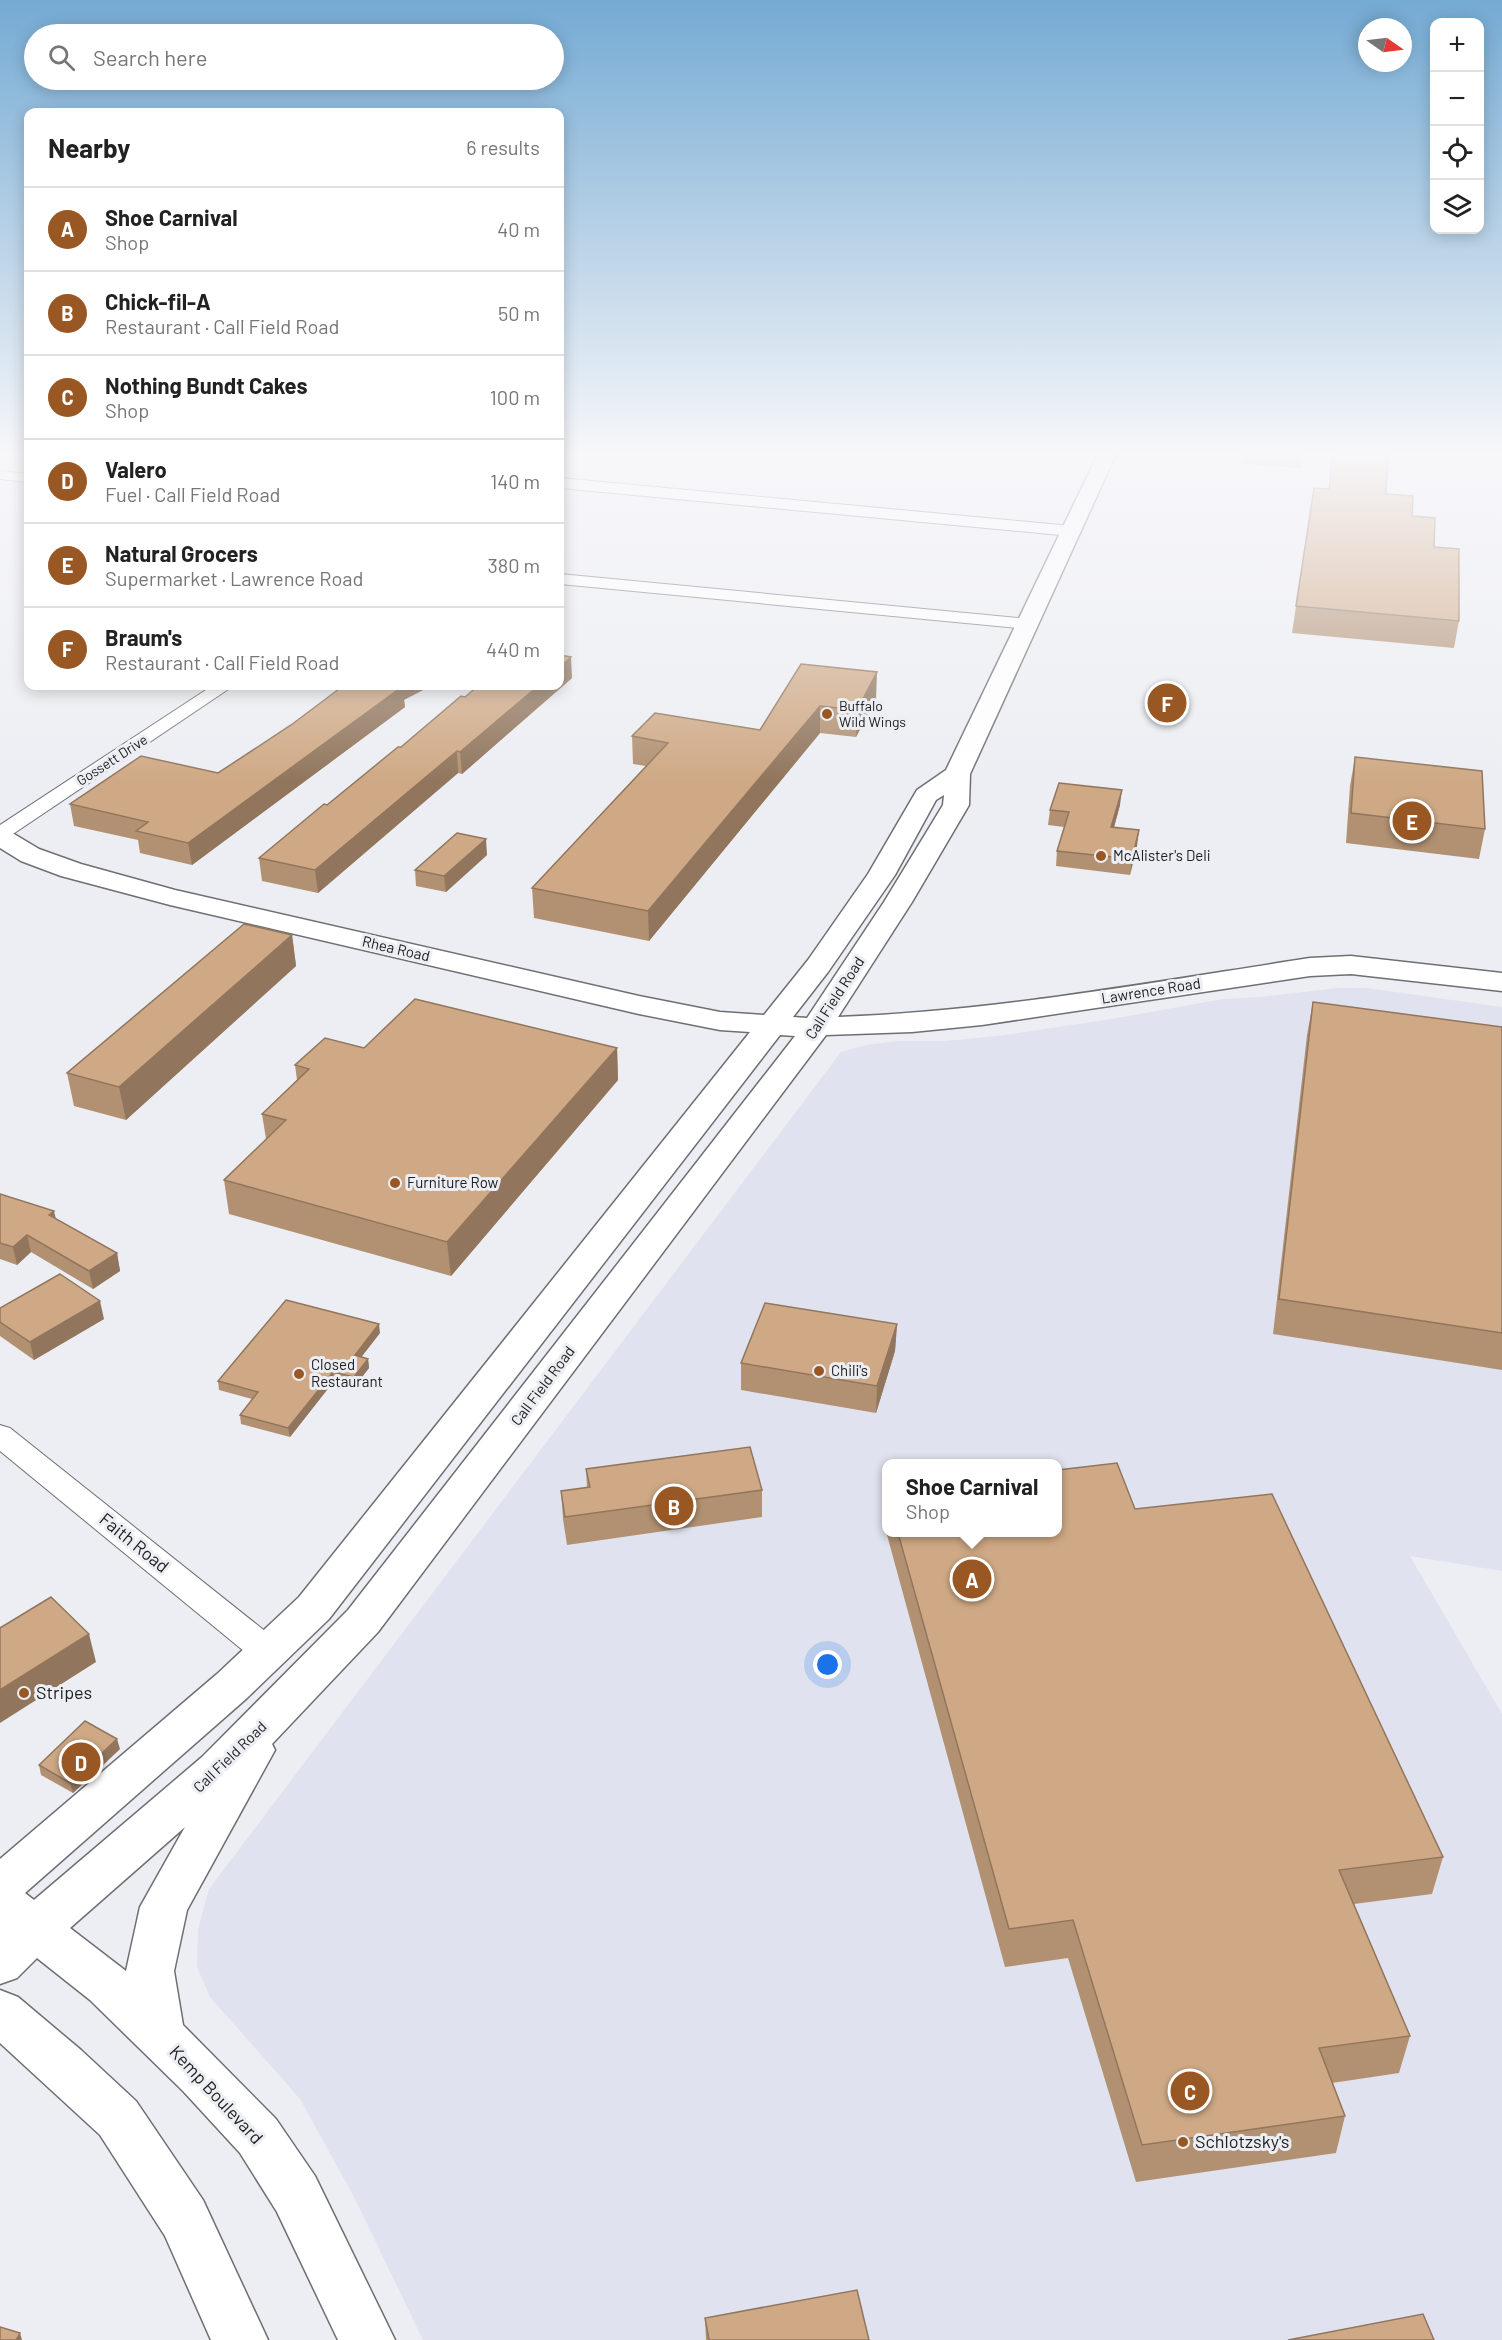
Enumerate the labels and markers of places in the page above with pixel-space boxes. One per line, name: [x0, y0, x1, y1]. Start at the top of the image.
pin: F: [1148, 680, 1186, 726]
place label: Buffalo Wild Wings: [839, 697, 906, 730]
marker: Buffalo Wild Wings: [820, 707, 834, 721]
pin: E: [1392, 798, 1432, 844]
place label: McAlister's Deli: [1113, 846, 1211, 864]
marker: McAlister's Deli: [1094, 849, 1108, 863]
place label: Furniture Row: [407, 1173, 499, 1191]
marker: Furniture Row: [388, 1176, 402, 1190]
place label: Closed Restaurant: [311, 1355, 383, 1390]
place label: Chili's: [831, 1361, 868, 1379]
marker: Chili's: [812, 1364, 826, 1378]
marker: Closed Restaurant: [292, 1367, 306, 1381]
pin: B: [654, 1484, 694, 1528]
pin: A: [952, 1556, 992, 1602]
place label: Stripes: [36, 1681, 92, 1703]
marker: Stripes: [17, 1686, 31, 1700]
pin: D: [62, 1740, 100, 1784]
pin: C: [1170, 2068, 1210, 2114]
place label: Schlotzsky's: [1195, 2130, 1290, 2152]
marker: Schlotzsky's: [1176, 2135, 1190, 2149]

